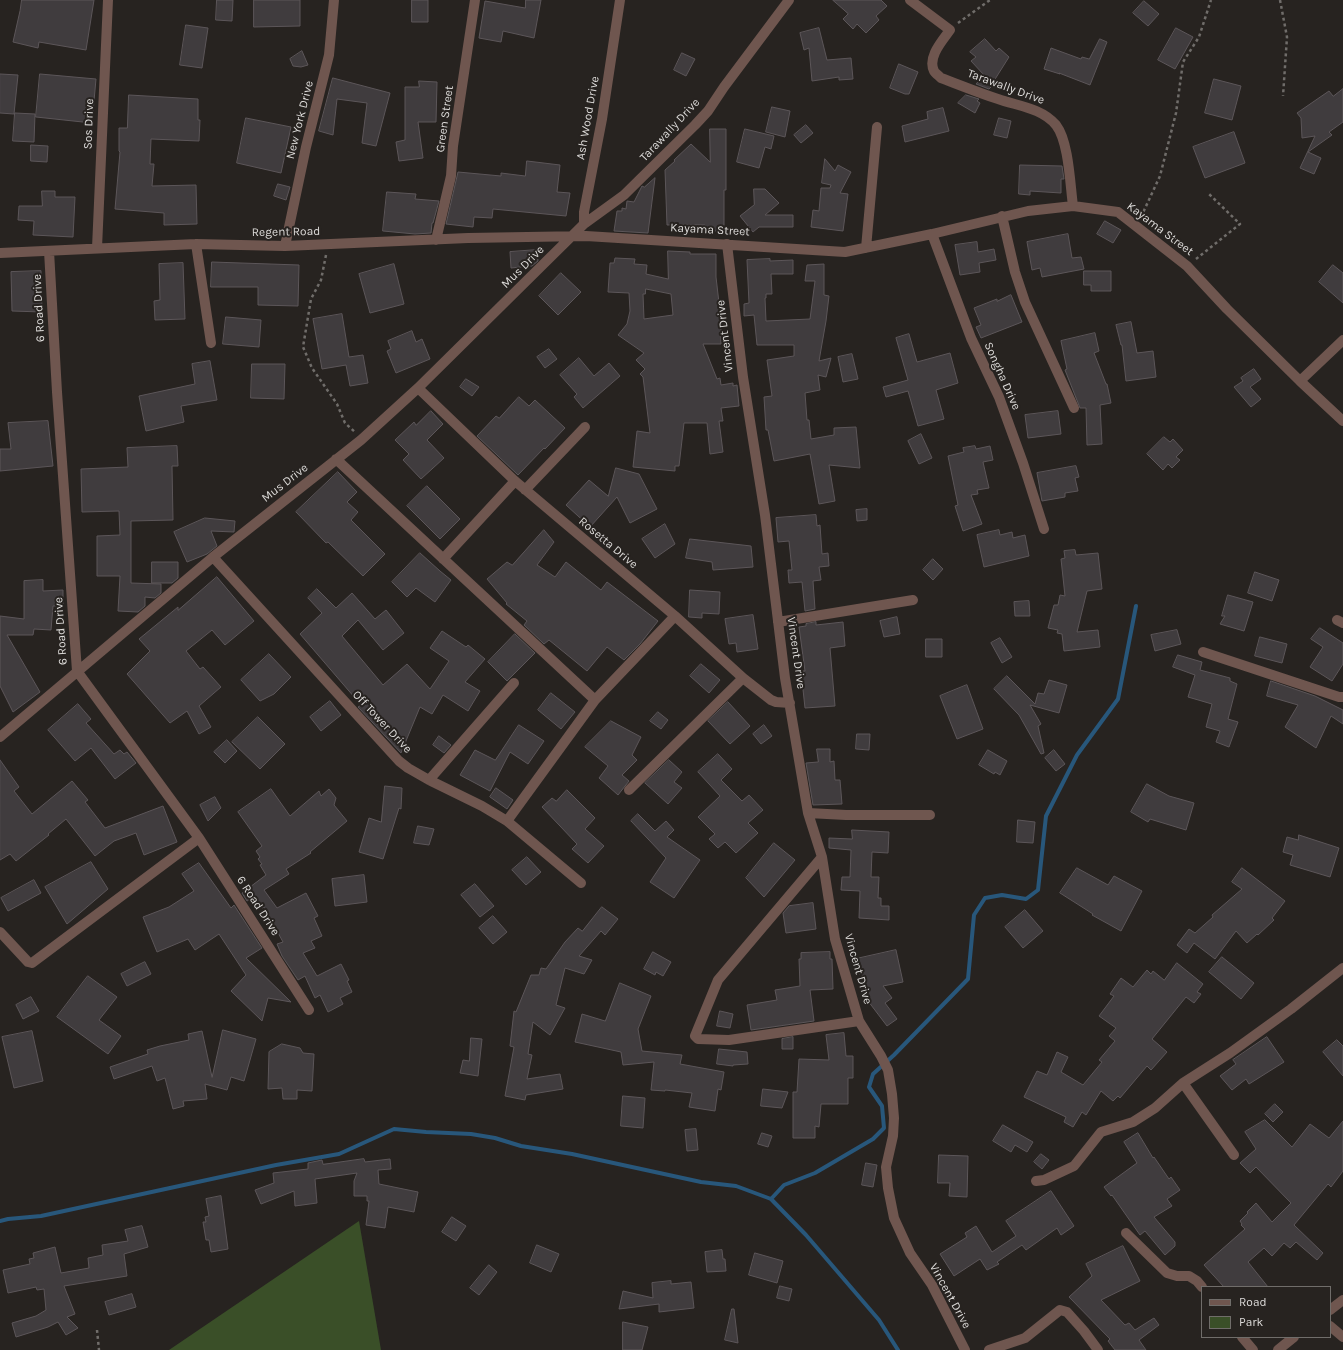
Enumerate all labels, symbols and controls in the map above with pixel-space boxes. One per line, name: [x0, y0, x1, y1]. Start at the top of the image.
street label: Tarawally Drive: [965, 66, 1047, 108]
street label: Ash Wood Drive: [574, 75, 602, 161]
street label: New York Drive: [283, 79, 317, 161]
street label: Green Street: [433, 85, 457, 153]
street label: Tarawally Drive: [637, 95, 703, 165]
street label: Sos Drive: [81, 98, 97, 150]
street label: Kayama Street: [1124, 199, 1196, 259]
street label: Kayama Street: [670, 221, 750, 239]
street label: Regent Road: [252, 224, 320, 240]
street label: Mus Drive: [499, 243, 547, 291]
street label: 6 Road Drive: [30, 274, 48, 342]
street label: Vincent Drive: [713, 299, 737, 373]
street label: Songha Drive: [981, 340, 1023, 412]
street label: Mus Drive: [259, 461, 311, 505]
street label: Rosetta Drive: [575, 514, 641, 572]
street label: 6 Road Drive: [51, 596, 71, 666]
street label: Vincent Drive: [784, 616, 808, 690]
street label: Off Tower Drive: [349, 688, 415, 756]
street label: 6 Road Drive: [233, 873, 283, 939]
street label: Vincent Drive: [841, 932, 875, 1006]
street label: Vincent Drive: [926, 1261, 974, 1331]
legend: [1201, 1286, 1331, 1338]
text: Road: [1239, 1295, 1267, 1309]
text: Park: [1239, 1315, 1263, 1329]

